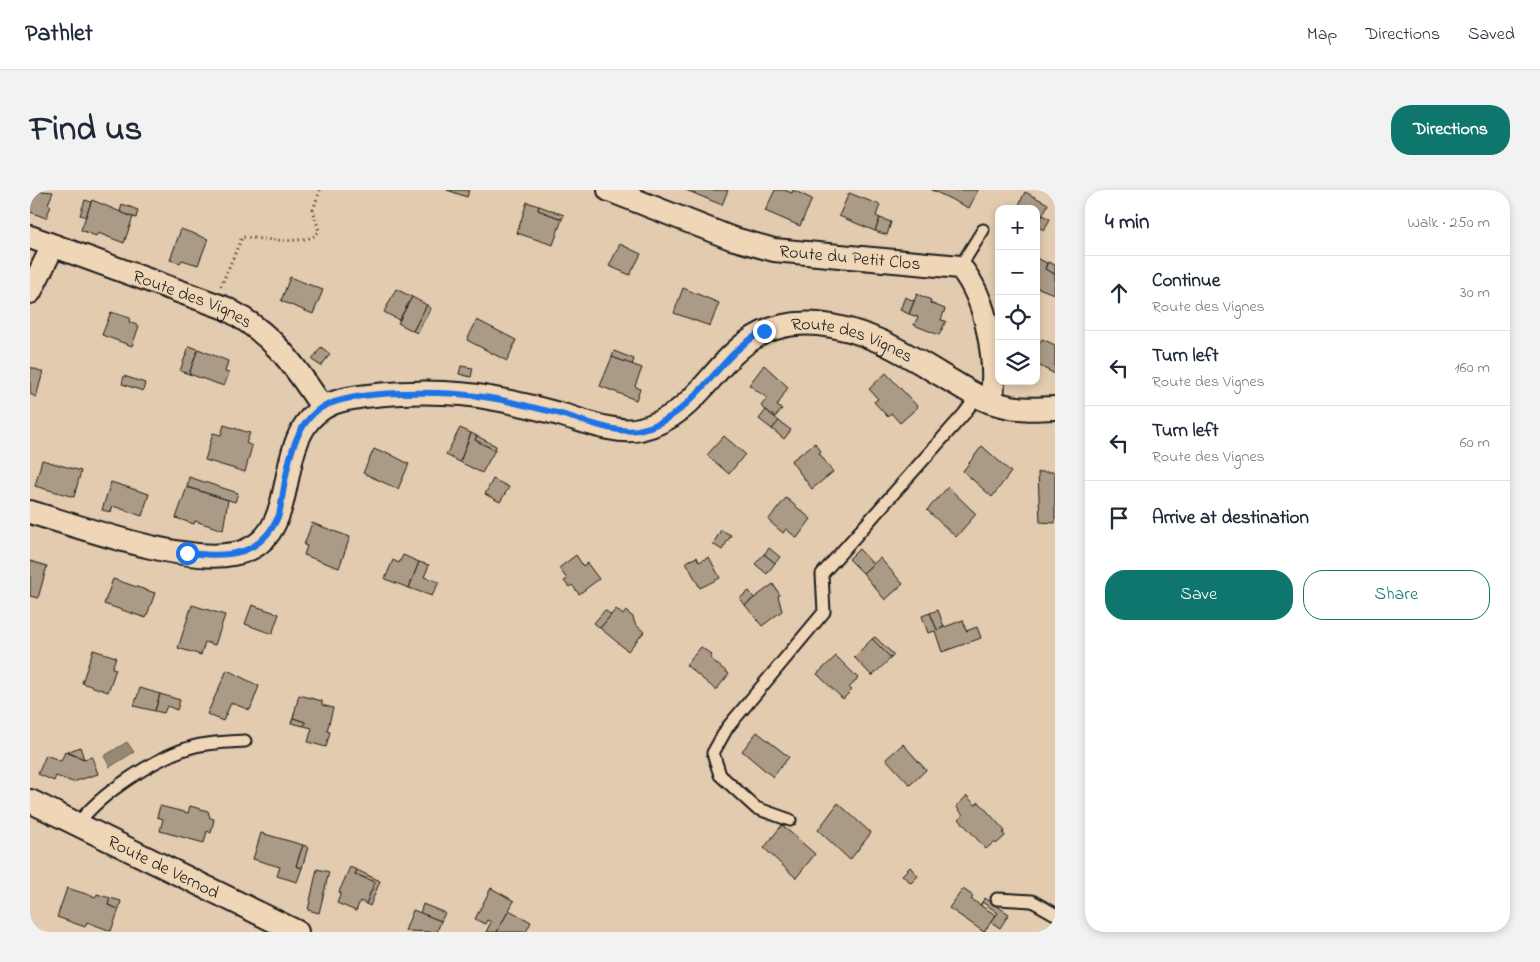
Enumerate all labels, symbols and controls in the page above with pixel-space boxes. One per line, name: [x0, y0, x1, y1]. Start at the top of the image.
text: Pathlet: [25, 17, 93, 52]
text: Map: [1307, 22, 1337, 48]
text: Directions: [1365, 22, 1440, 48]
text: Saved: [1468, 22, 1515, 48]
text: Find us: [30, 105, 142, 156]
button: Directions: [1391, 105, 1510, 155]
map controls: [995, 205, 1040, 385]
button: +: [995, 205, 1040, 250]
text: 4 min: [1105, 208, 1149, 238]
text: Walk · 250 m: [1407, 211, 1490, 235]
street label: Route du Petit Clos: [778, 240, 922, 278]
button: −: [995, 250, 1040, 295]
street label: Route des Vignes: [129, 264, 257, 336]
text: Continue: [1152, 268, 1220, 295]
icon: ahead: [1105, 279, 1133, 307]
text: 30 m: [1460, 281, 1490, 305]
button: locate: [995, 295, 1040, 340]
text: Route des Vignes: [1152, 295, 1265, 319]
street label: Route des Vignes: [790, 313, 917, 371]
route end: [753, 320, 776, 343]
button: layers: [995, 340, 1040, 385]
text: Turn left: [1152, 343, 1219, 370]
icon: left: [1105, 354, 1133, 382]
text: 160 m: [1455, 356, 1490, 380]
text: Route des Vignes: [1152, 370, 1265, 394]
text: Turn left: [1152, 418, 1219, 445]
icon: left: [1105, 429, 1133, 457]
text: 60 m: [1460, 431, 1490, 455]
text: Route des Vignes: [1152, 445, 1265, 469]
icon: arrive: [1105, 504, 1133, 532]
text: Arrive at destination: [1152, 505, 1309, 532]
route start: [176, 542, 199, 565]
button: Save: [1105, 570, 1293, 620]
button: Share: [1303, 570, 1490, 620]
street label: Route de Vernod: [103, 830, 223, 907]

